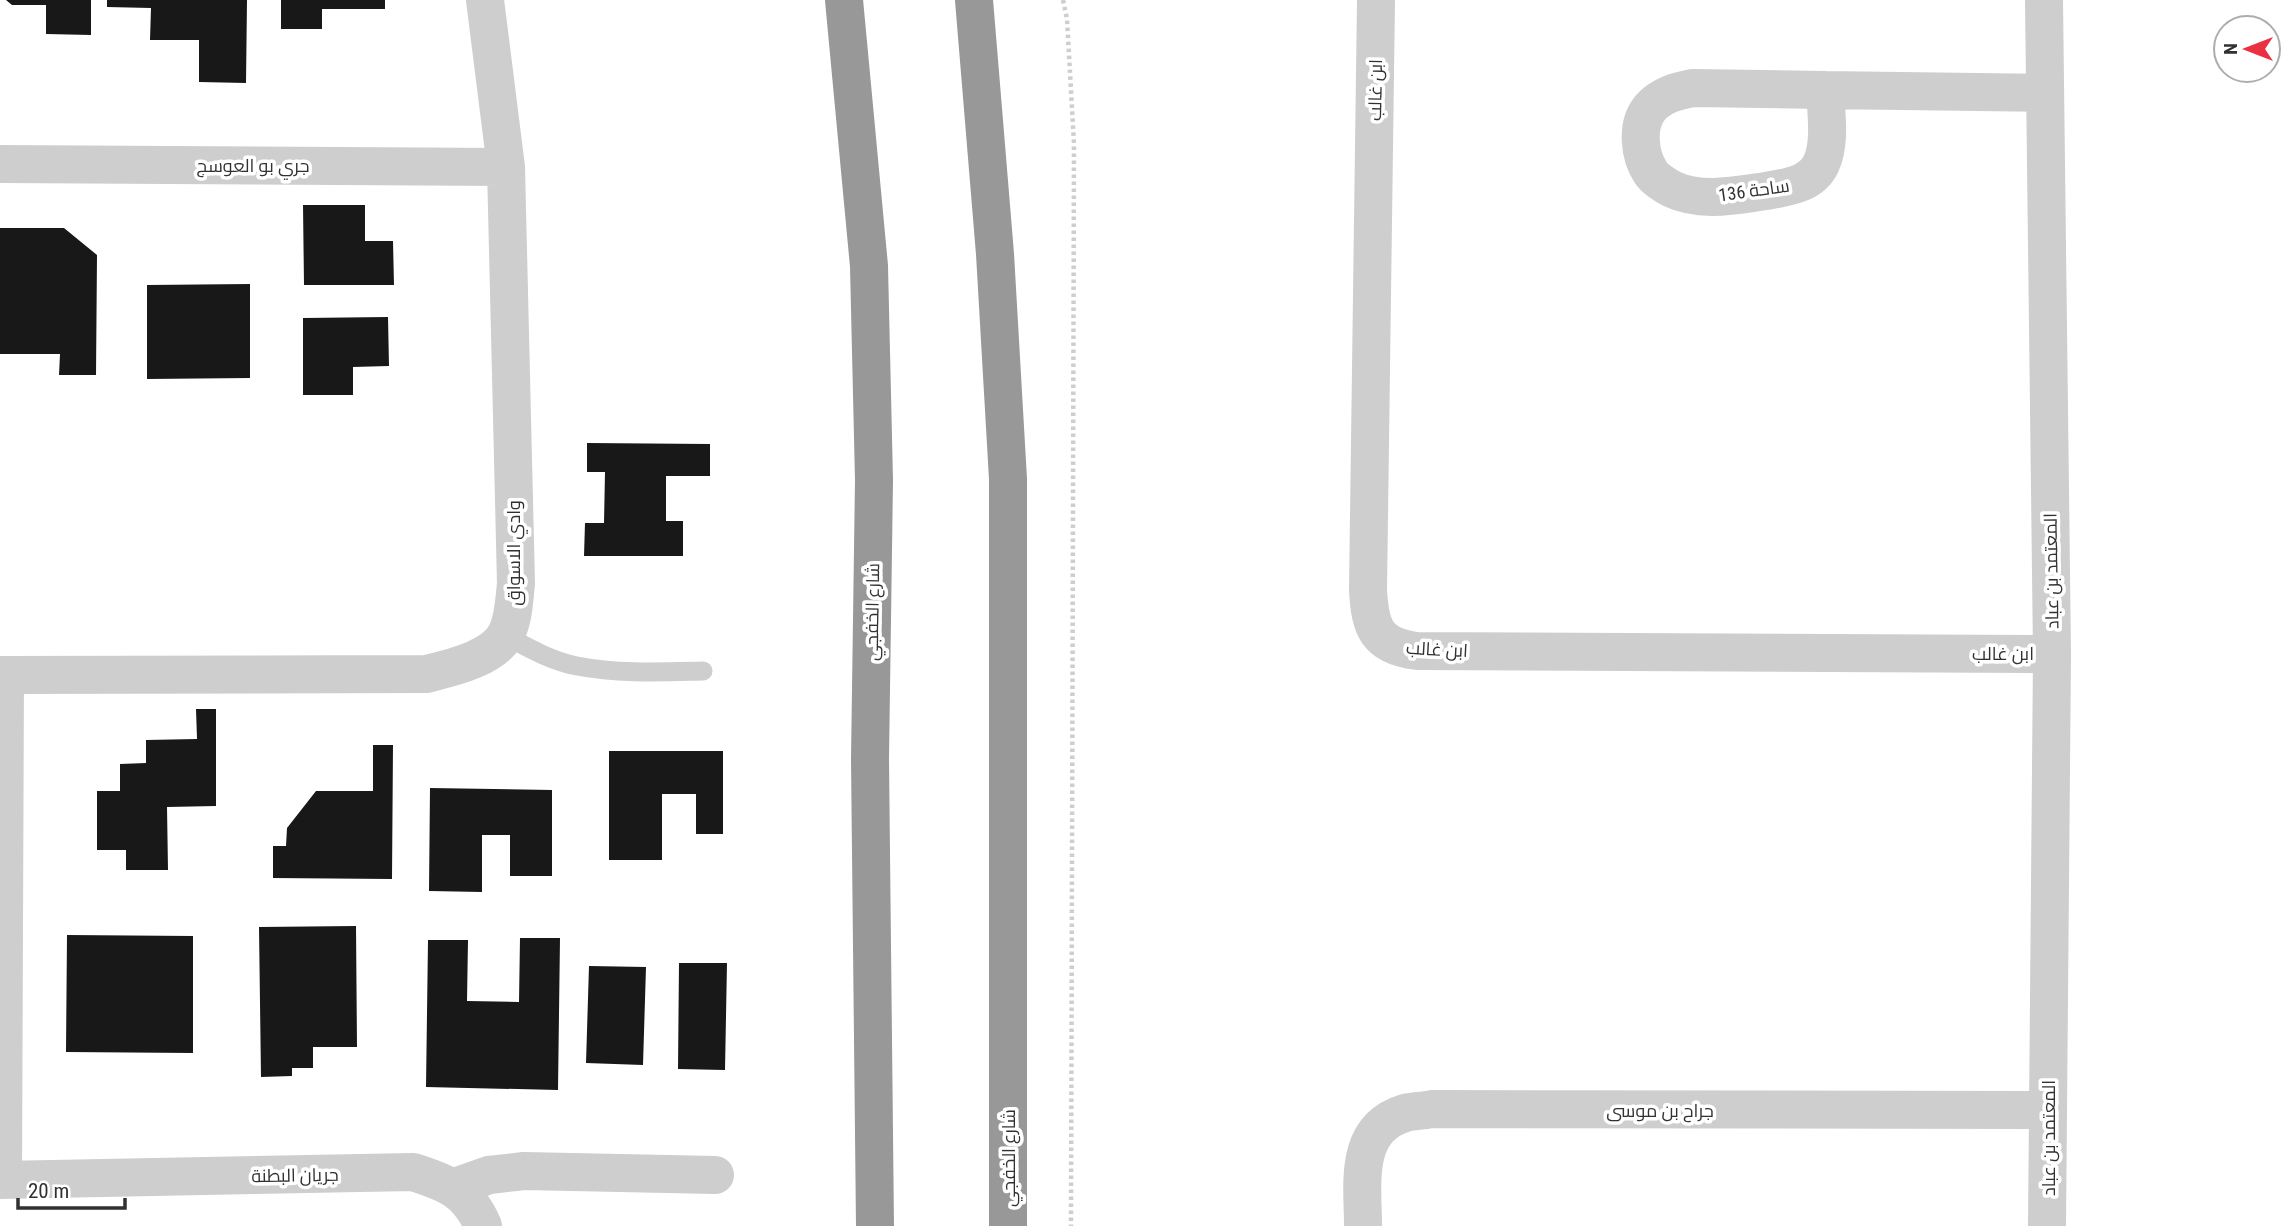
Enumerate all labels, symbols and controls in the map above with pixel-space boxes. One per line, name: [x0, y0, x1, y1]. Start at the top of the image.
north arrow: [2212, 14, 2282, 84]
text: N: [2219, 43, 2242, 55]
street label: ابن غالب: [1364, 59, 1387, 121]
street label: جري بو العوسج: [197, 155, 309, 180]
street label: ساحة 136: [1717, 175, 1791, 205]
street label: وادي الاسواق: [503, 500, 528, 606]
street label: المعتمد بن عباد: [2039, 513, 2064, 629]
street label: شارع الخفجي: [861, 563, 887, 661]
street label: ابن غالب: [1405, 637, 1468, 662]
street label: ابن غالب: [1972, 643, 2034, 665]
street label: المعتمد بن عباد: [2038, 1080, 2060, 1196]
street label: جراح بن موسى: [1606, 1100, 1714, 1123]
street label: شارع الخفجي: [998, 1109, 1023, 1207]
street label: جريان البطنة: [251, 1164, 339, 1187]
scale bar: [18, 1166, 124, 1210]
text: 20 m: [28, 1179, 69, 1203]

